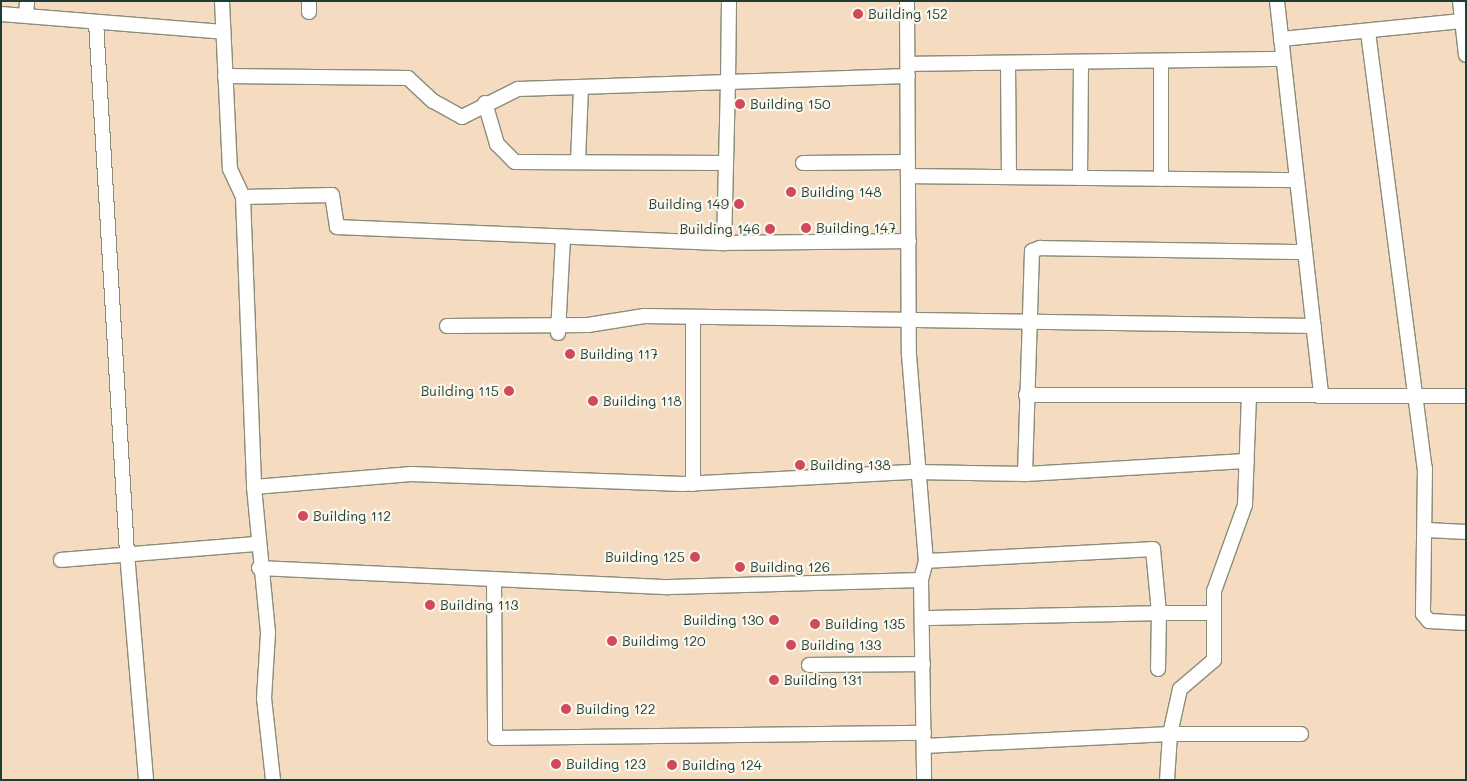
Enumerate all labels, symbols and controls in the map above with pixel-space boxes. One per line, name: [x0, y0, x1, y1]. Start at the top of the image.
place label: Building 152: [868, 6, 948, 22]
marker: Building 152: [852, 8, 864, 20]
place label: Building 150: [750, 96, 831, 112]
marker: Building 150: [734, 98, 746, 110]
place label: Building 148: [801, 184, 882, 200]
marker: Building 148: [785, 186, 797, 198]
place label: Building 149: [649, 196, 729, 212]
marker: Building 149: [733, 198, 745, 210]
place label: Building 147: [816, 220, 896, 236]
place label: Building 146: [679, 221, 760, 237]
marker: Building 147: [800, 222, 812, 234]
marker: Building 146: [764, 223, 776, 235]
place label: Building 117: [580, 346, 658, 362]
marker: Building 117: [564, 348, 576, 360]
place label: Building 115: [421, 383, 499, 399]
marker: Building 115: [503, 385, 515, 397]
place label: Building 118: [603, 393, 682, 409]
marker: Building 118: [587, 395, 599, 407]
place label: Building 138: [810, 457, 891, 473]
marker: Building 138: [794, 459, 806, 471]
place label: Building 112: [313, 508, 391, 524]
marker: Building 112: [297, 510, 309, 522]
place label: Building 125: [605, 549, 685, 565]
marker: Building 125: [689, 551, 701, 563]
place label: Building 126: [750, 559, 830, 575]
marker: Building 126: [734, 561, 746, 573]
place label: Building 113: [440, 597, 518, 613]
marker: Building 113: [424, 599, 436, 611]
place label: Building 130: [683, 612, 764, 628]
marker: Building 130: [768, 614, 780, 626]
place label: Building 135: [825, 616, 905, 632]
marker: Building 135: [809, 618, 821, 630]
place label: Buildimg 120: [622, 633, 706, 649]
marker: Buildimg 120: [606, 635, 618, 647]
place label: Building 133: [801, 637, 881, 653]
marker: Building 133: [785, 639, 797, 651]
place label: Building 131: [784, 672, 862, 688]
marker: Building 131: [768, 674, 780, 686]
place label: Building 122: [576, 701, 656, 717]
marker: Building 122: [560, 703, 572, 715]
place label: Building 123: [566, 756, 646, 772]
place label: Building 124: [682, 757, 762, 773]
marker: Building 123: [550, 758, 562, 770]
marker: Building 124: [666, 759, 678, 771]

